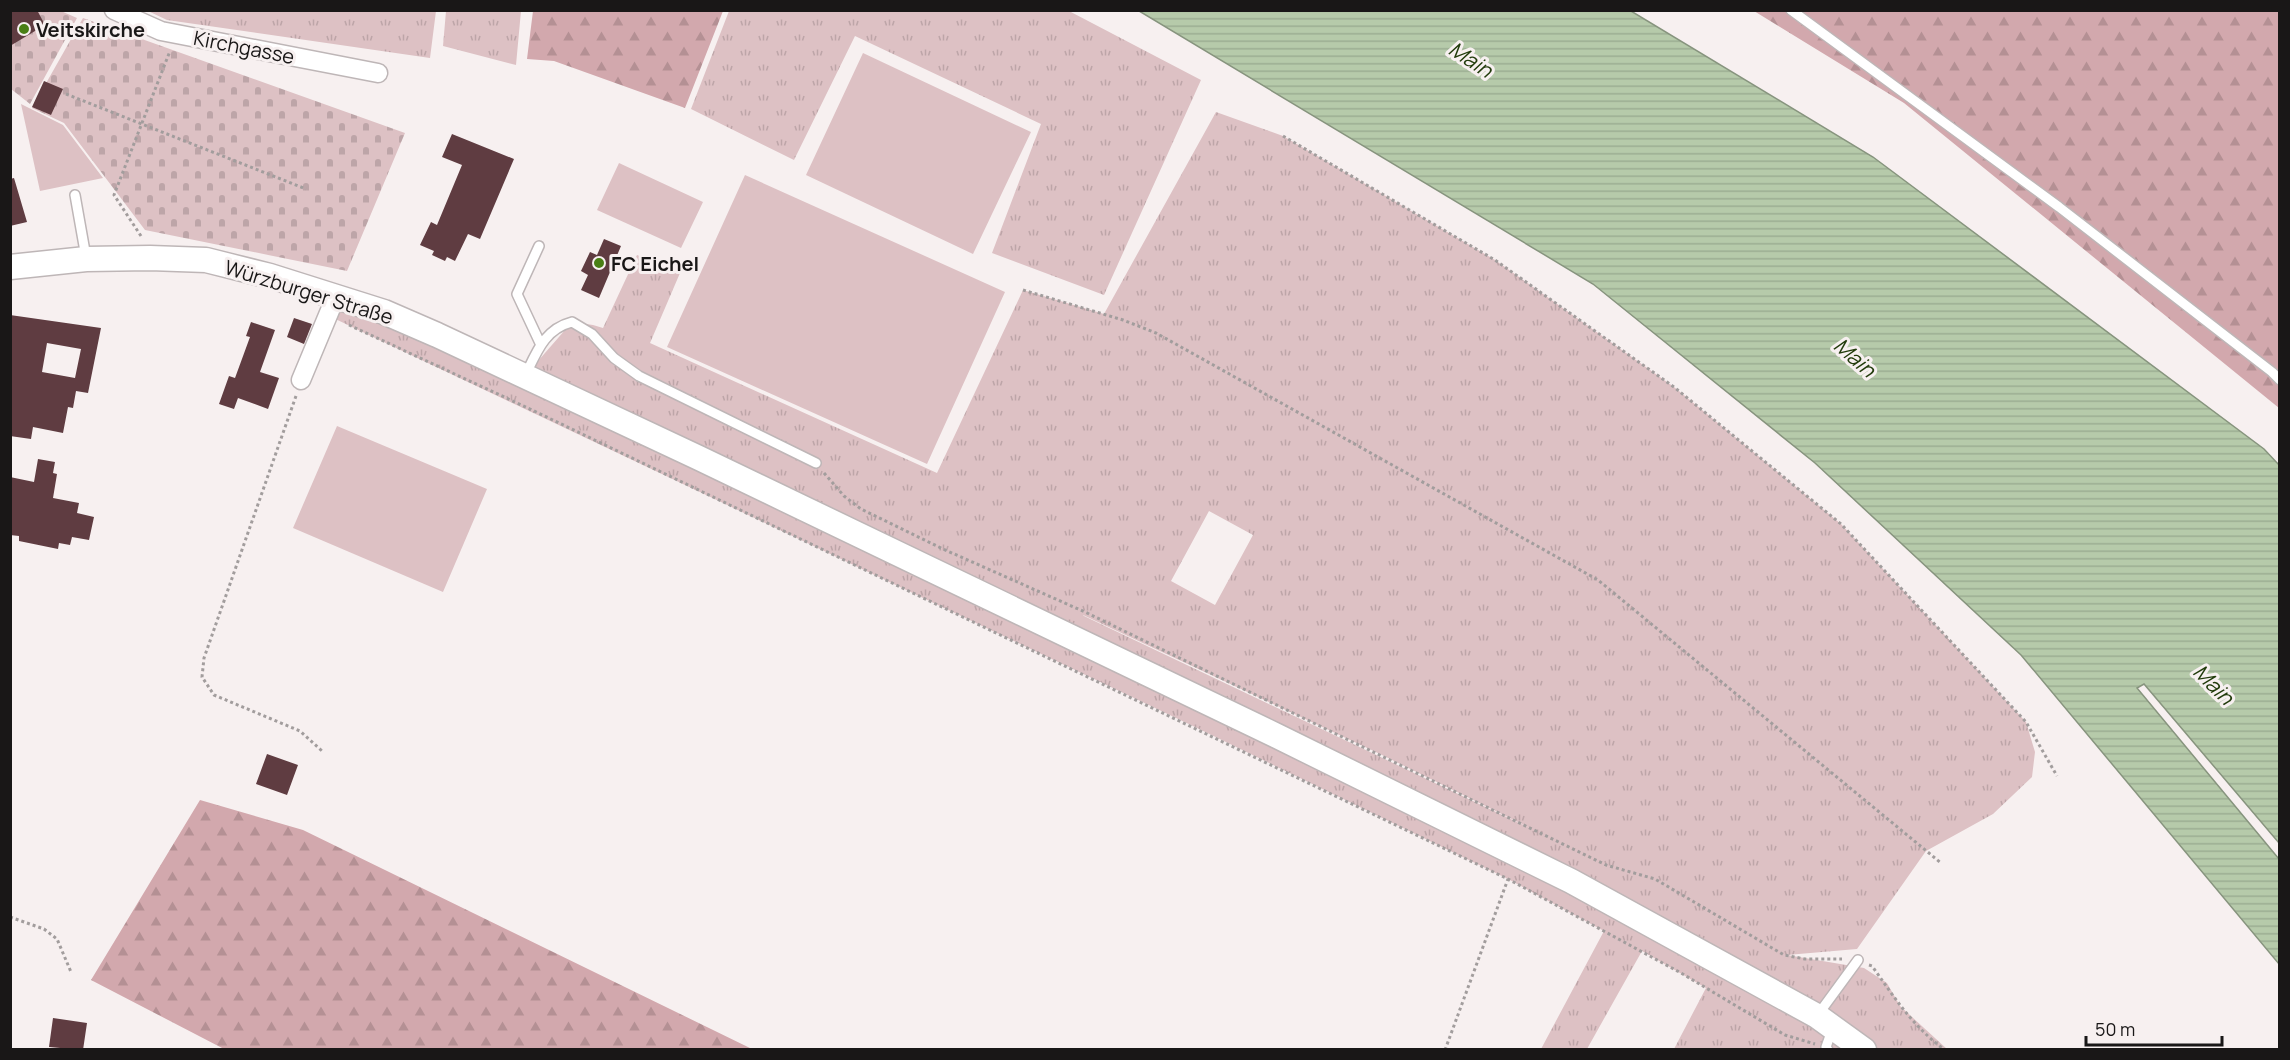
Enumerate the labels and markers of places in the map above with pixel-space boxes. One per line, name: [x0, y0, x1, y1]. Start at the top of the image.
place label: Veitskirche: [36, 16, 145, 43]
marker: Veitskirche: [17, 22, 31, 36]
place label: FC Eichel: [611, 250, 699, 277]
marker: FC Eichel: [592, 256, 606, 270]

